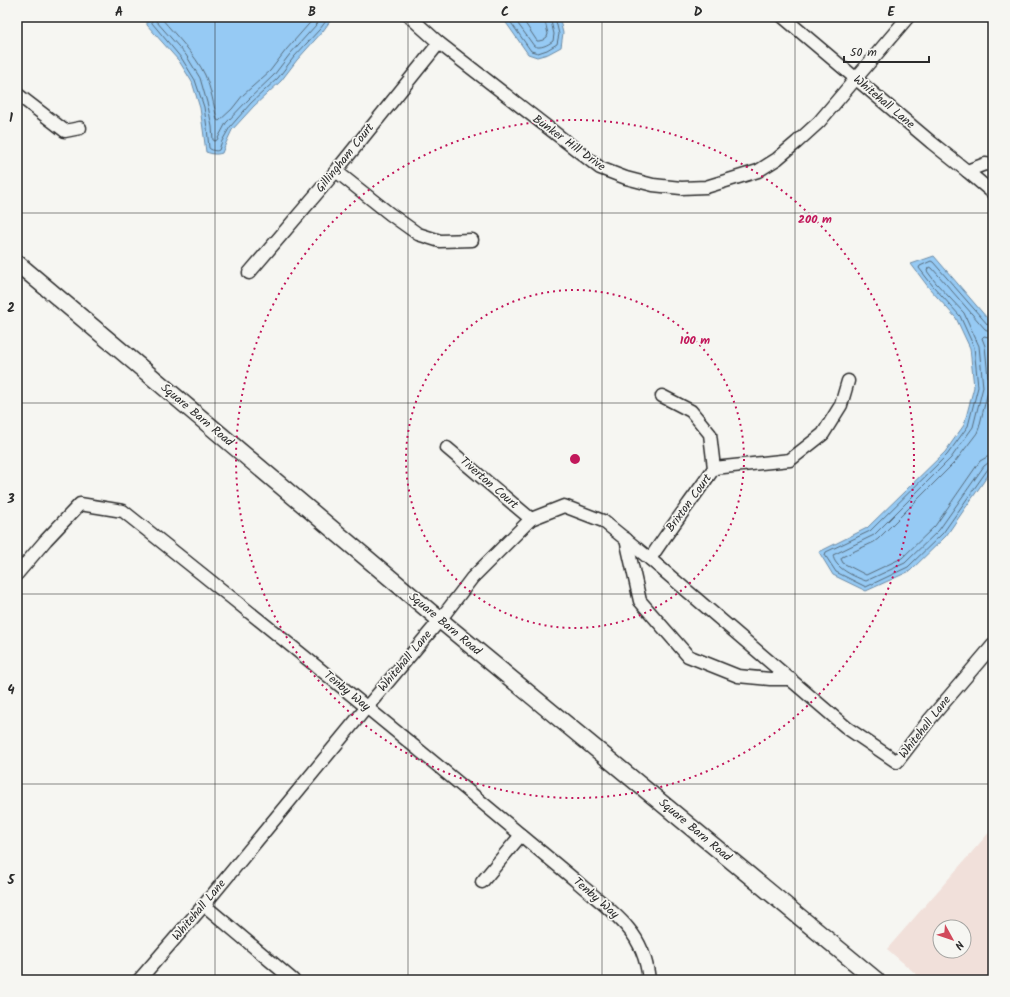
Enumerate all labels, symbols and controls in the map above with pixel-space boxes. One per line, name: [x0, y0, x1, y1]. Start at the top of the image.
text: A: [115, 2, 123, 23]
text: B: [308, 2, 316, 23]
text: C: [501, 2, 509, 23]
text: D: [694, 2, 703, 23]
text: E: [887, 2, 895, 23]
scale bar: [844, 38, 929, 64]
text: 50 m: [850, 43, 877, 62]
street label: Whitehall Lane: [849, 70, 919, 134]
text: 1: [9, 108, 13, 129]
street label: Bunker Hill Drive: [529, 110, 610, 176]
street label: Gillingham Court: [311, 119, 379, 197]
text: 200 m: [798, 210, 832, 229]
text: 2: [7, 298, 15, 319]
text: 100 m: [680, 331, 710, 350]
street label: Square Barn Road: [156, 379, 238, 452]
street label: Tiverton Court: [456, 452, 523, 514]
centre of rings: [568, 452, 582, 466]
street label: Brixton Court: [661, 470, 717, 536]
text: 3: [6, 489, 15, 510]
street label: Square Barn Road: [404, 588, 486, 661]
street label: Whitehall Lane: [373, 626, 437, 696]
street label: Tenby Way: [319, 666, 375, 716]
text: 4: [7, 680, 15, 701]
street label: Whitehall Lane: [894, 691, 956, 763]
street label: Square Barn Road: [654, 794, 736, 867]
text: 5: [7, 870, 16, 891]
street label: Tenby Way: [569, 873, 623, 924]
street label: Whitehall Lane: [167, 875, 231, 945]
north arrow: [932, 919, 972, 959]
text: N: [950, 936, 968, 953]

